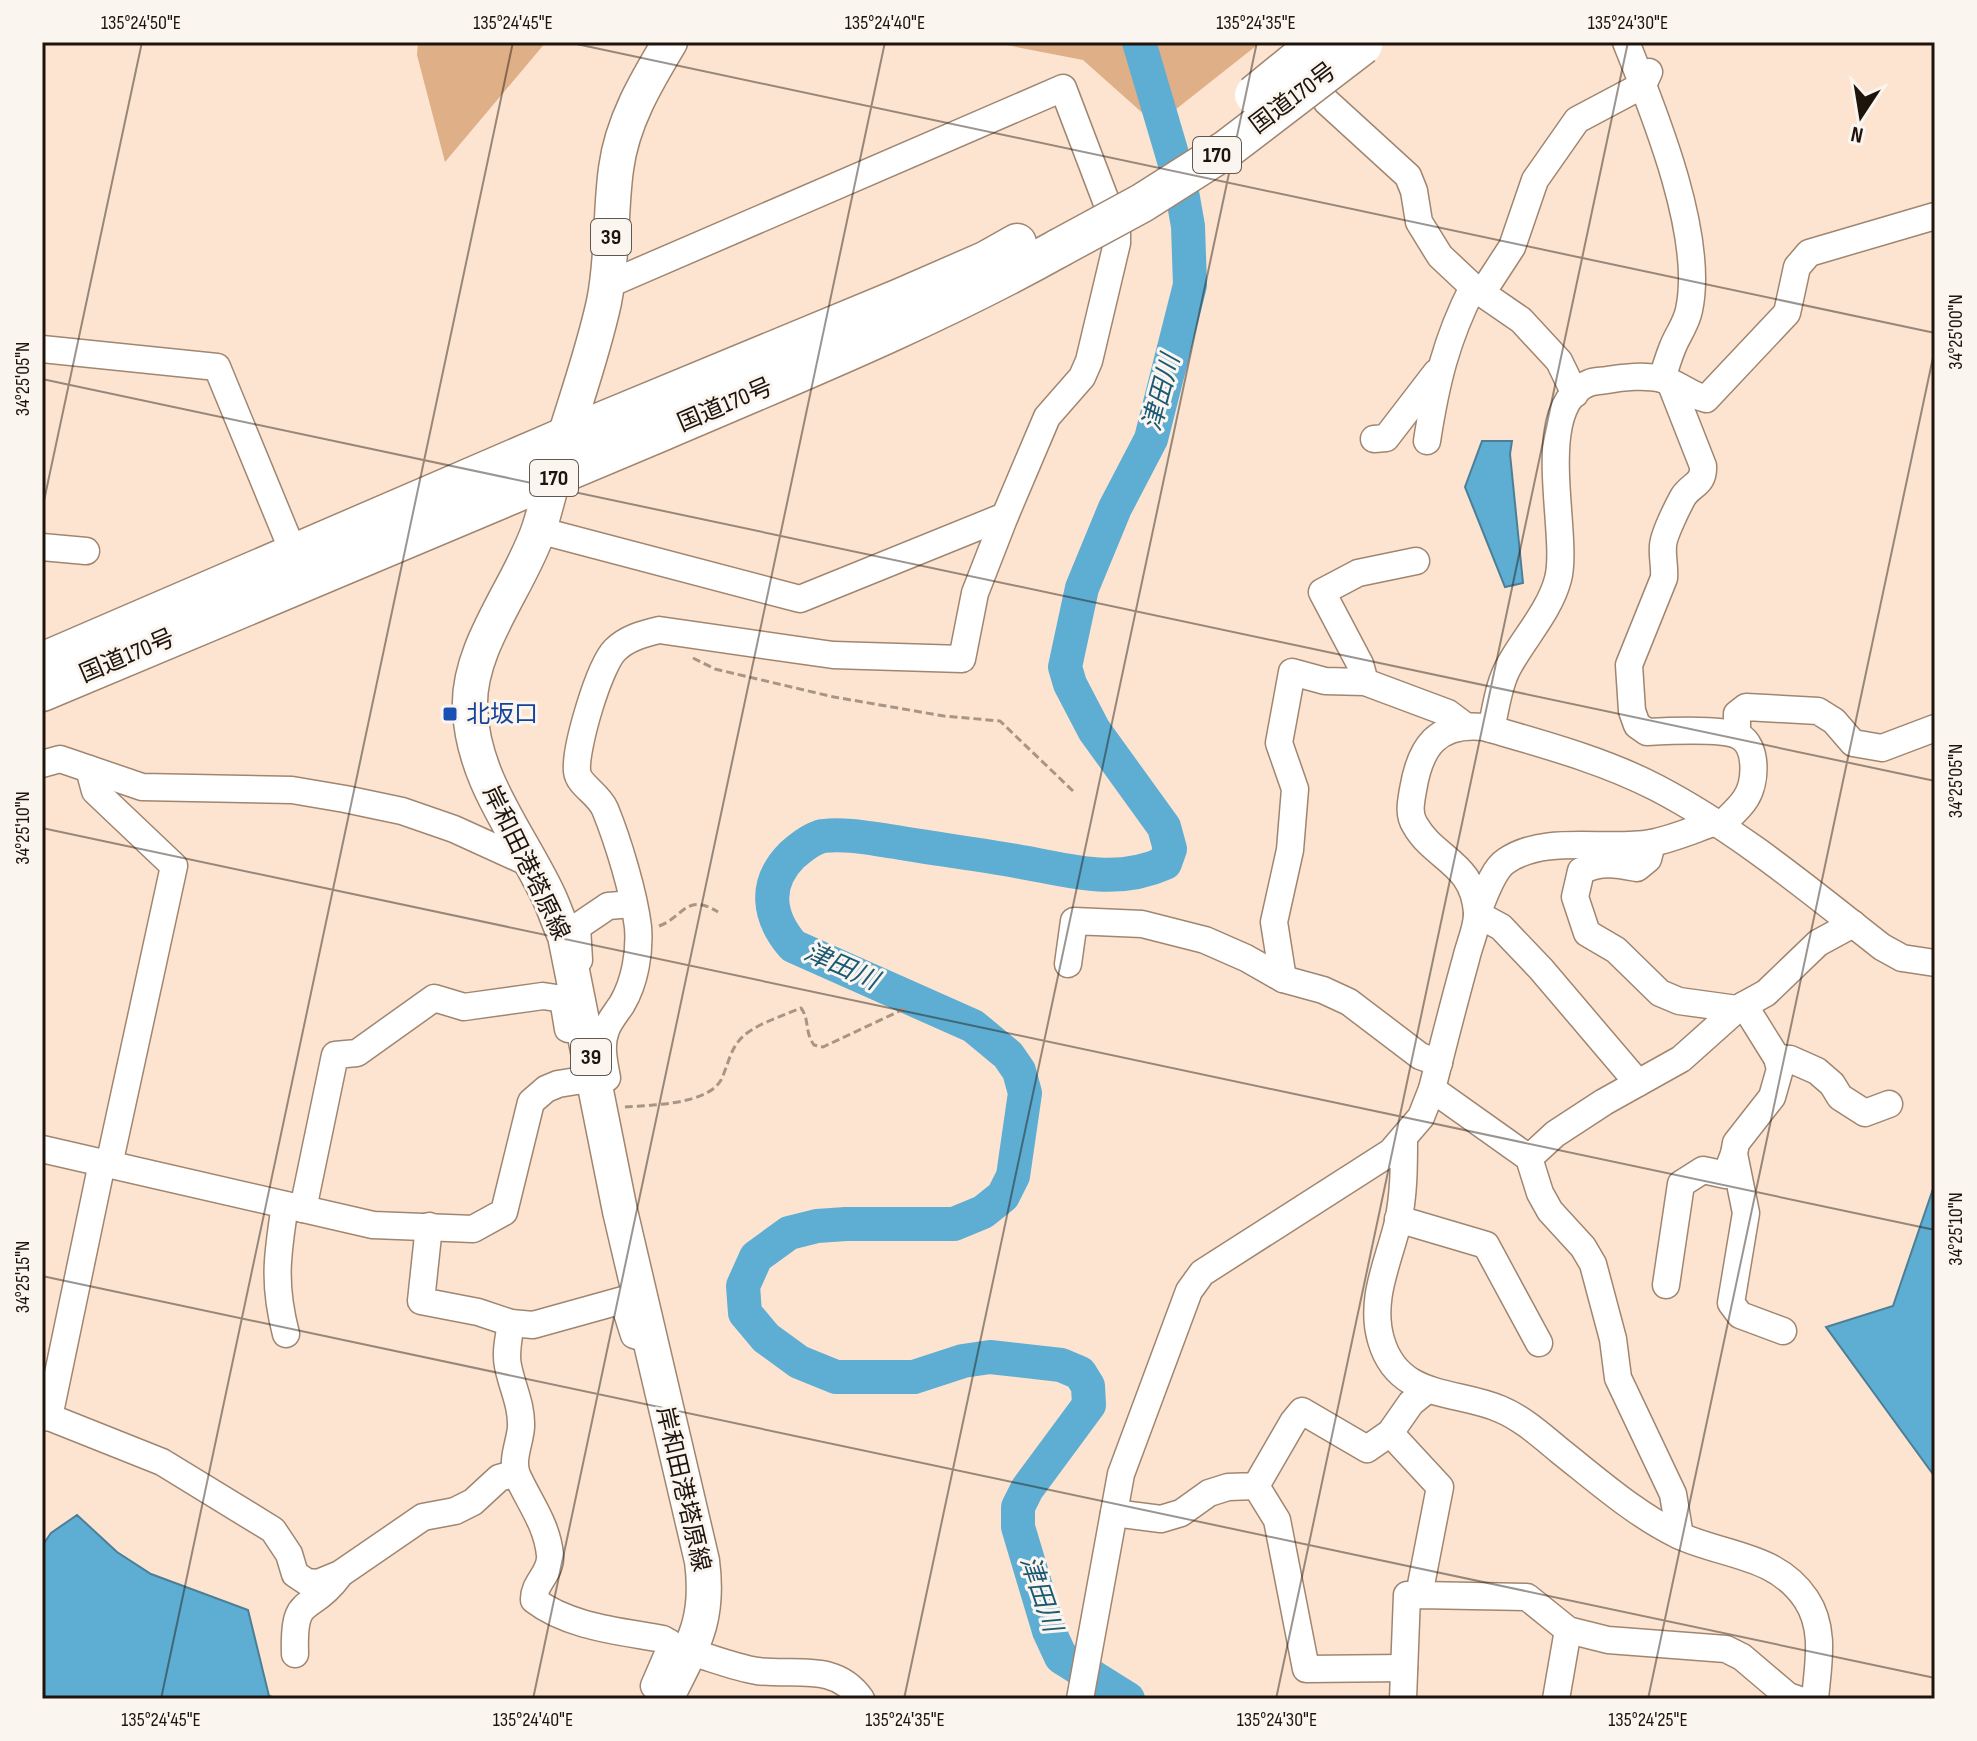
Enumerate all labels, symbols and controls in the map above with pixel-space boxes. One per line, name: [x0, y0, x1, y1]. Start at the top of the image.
text: 135°24'50"E: [101, 11, 181, 35]
text: 135°24'45"E: [473, 11, 553, 35]
text: 135°24'40"E: [845, 11, 925, 35]
text: 135°24'35"E: [1216, 11, 1296, 35]
text: 135°24'30"E: [1588, 11, 1668, 35]
street label: 国道170号: [1244, 56, 1342, 140]
north arrow: [1821, 76, 1901, 156]
text: N: [1849, 120, 1866, 149]
road number: 170: [1193, 137, 1241, 173]
road number: 39: [591, 219, 631, 255]
text: 34°25'00"N: [1944, 294, 1968, 370]
text: 34°25'05"N: [11, 342, 35, 416]
water label: 津田川: [1137, 348, 1188, 435]
street label: 国道170号: [673, 372, 777, 438]
road number: 170: [530, 460, 578, 496]
street label: 国道170号: [75, 623, 179, 689]
place label: 北坂口: [466, 700, 538, 729]
marker: 北坂口: [441, 705, 459, 723]
text: 34°25'05"N: [1944, 744, 1968, 818]
street label: 岸和田港塔原線: [476, 781, 576, 945]
text: 34°25'10"N: [11, 791, 35, 865]
water label: 津田川: [799, 937, 886, 998]
road number: 39: [571, 1039, 611, 1075]
text: 34°25'10"N: [1944, 1192, 1968, 1266]
text: 34°25'15"N: [11, 1241, 35, 1313]
street label: 岸和田港塔原線: [650, 1404, 716, 1574]
water label: 津田川: [1013, 1552, 1068, 1639]
text: 135°24'45"E: [121, 1708, 201, 1732]
text: 135°24'40"E: [493, 1708, 573, 1732]
text: 135°24'35"E: [865, 1708, 945, 1732]
text: 135°24'30"E: [1237, 1708, 1317, 1732]
text: 135°24'25"E: [1608, 1708, 1688, 1732]

